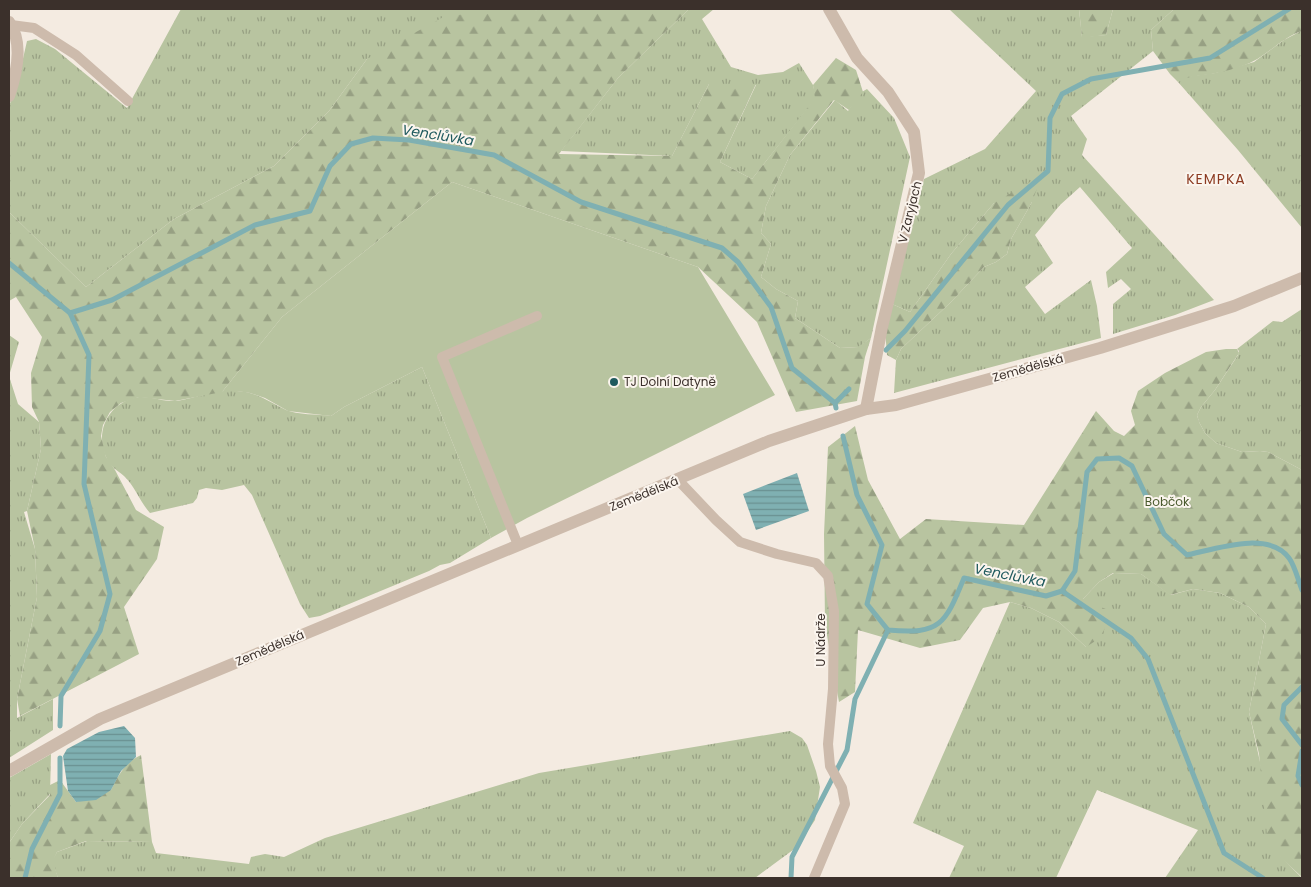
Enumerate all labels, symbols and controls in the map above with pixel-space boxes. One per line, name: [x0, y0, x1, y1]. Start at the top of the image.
water label: Venclůvka: [401, 119, 476, 151]
district label: KEMPKA: [1186, 169, 1246, 189]
street label: V Zaryjach: [894, 179, 925, 245]
street label: Zemědělská: [991, 349, 1065, 386]
place label: TJ Dolní Datyně: [624, 373, 716, 390]
marker: TJ Dolní Datyně: [608, 376, 620, 388]
street label: Zemědělská: [607, 472, 681, 515]
park label: Bobčok: [1145, 493, 1190, 510]
water label: Venclůvka: [972, 558, 1048, 592]
street label: U Nádrže: [812, 613, 829, 667]
street label: Zemědělská: [233, 625, 307, 670]

